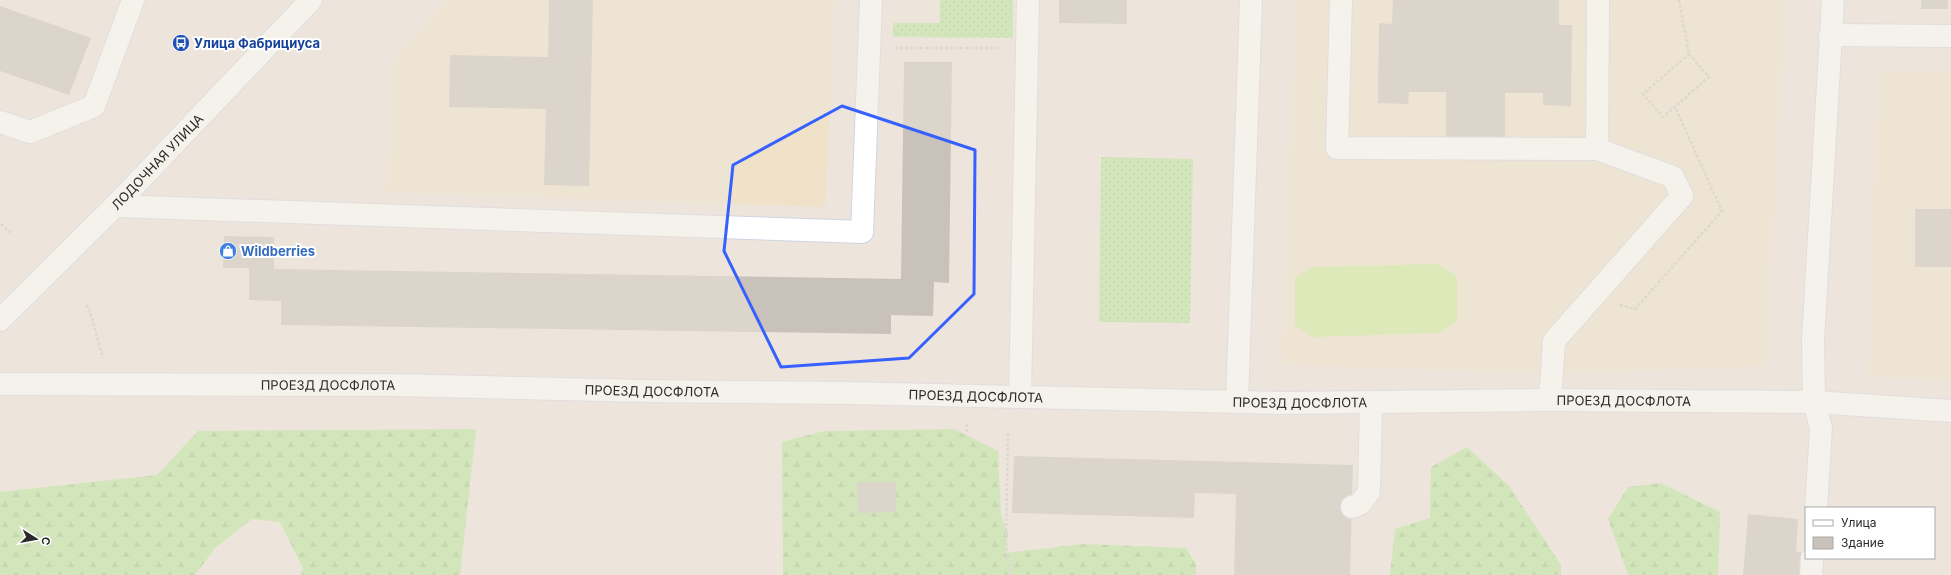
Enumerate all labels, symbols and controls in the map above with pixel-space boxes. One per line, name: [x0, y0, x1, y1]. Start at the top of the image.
bus stop icon: Улица Фабрициуса: [171, 33, 191, 53]
place label: Улица Фабрициуса: [194, 35, 320, 51]
street label: ЛОДОЧНАЯ УЛИЦА: [108, 111, 206, 213]
shop icon: Wildberries: [218, 241, 238, 261]
place label: Wildberries: [241, 243, 315, 259]
street label: ПРОЕЗД ДОСФЛОТА: [261, 377, 395, 393]
street label: ПРОЕЗД ДОСФЛОТА: [584, 382, 719, 400]
street label: ПРОЕЗД ДОСФЛОТА: [908, 386, 1043, 405]
street label: ПРОЕЗД ДОСФЛОТА: [1556, 392, 1691, 409]
street label: ПРОЕЗД ДОСФЛОТА: [1232, 394, 1367, 411]
legend: [1805, 507, 1935, 559]
text: Улица: [1841, 515, 1876, 530]
north arrow: [16, 519, 56, 559]
text: Здание: [1841, 535, 1884, 550]
text: С: [38, 536, 53, 546]

